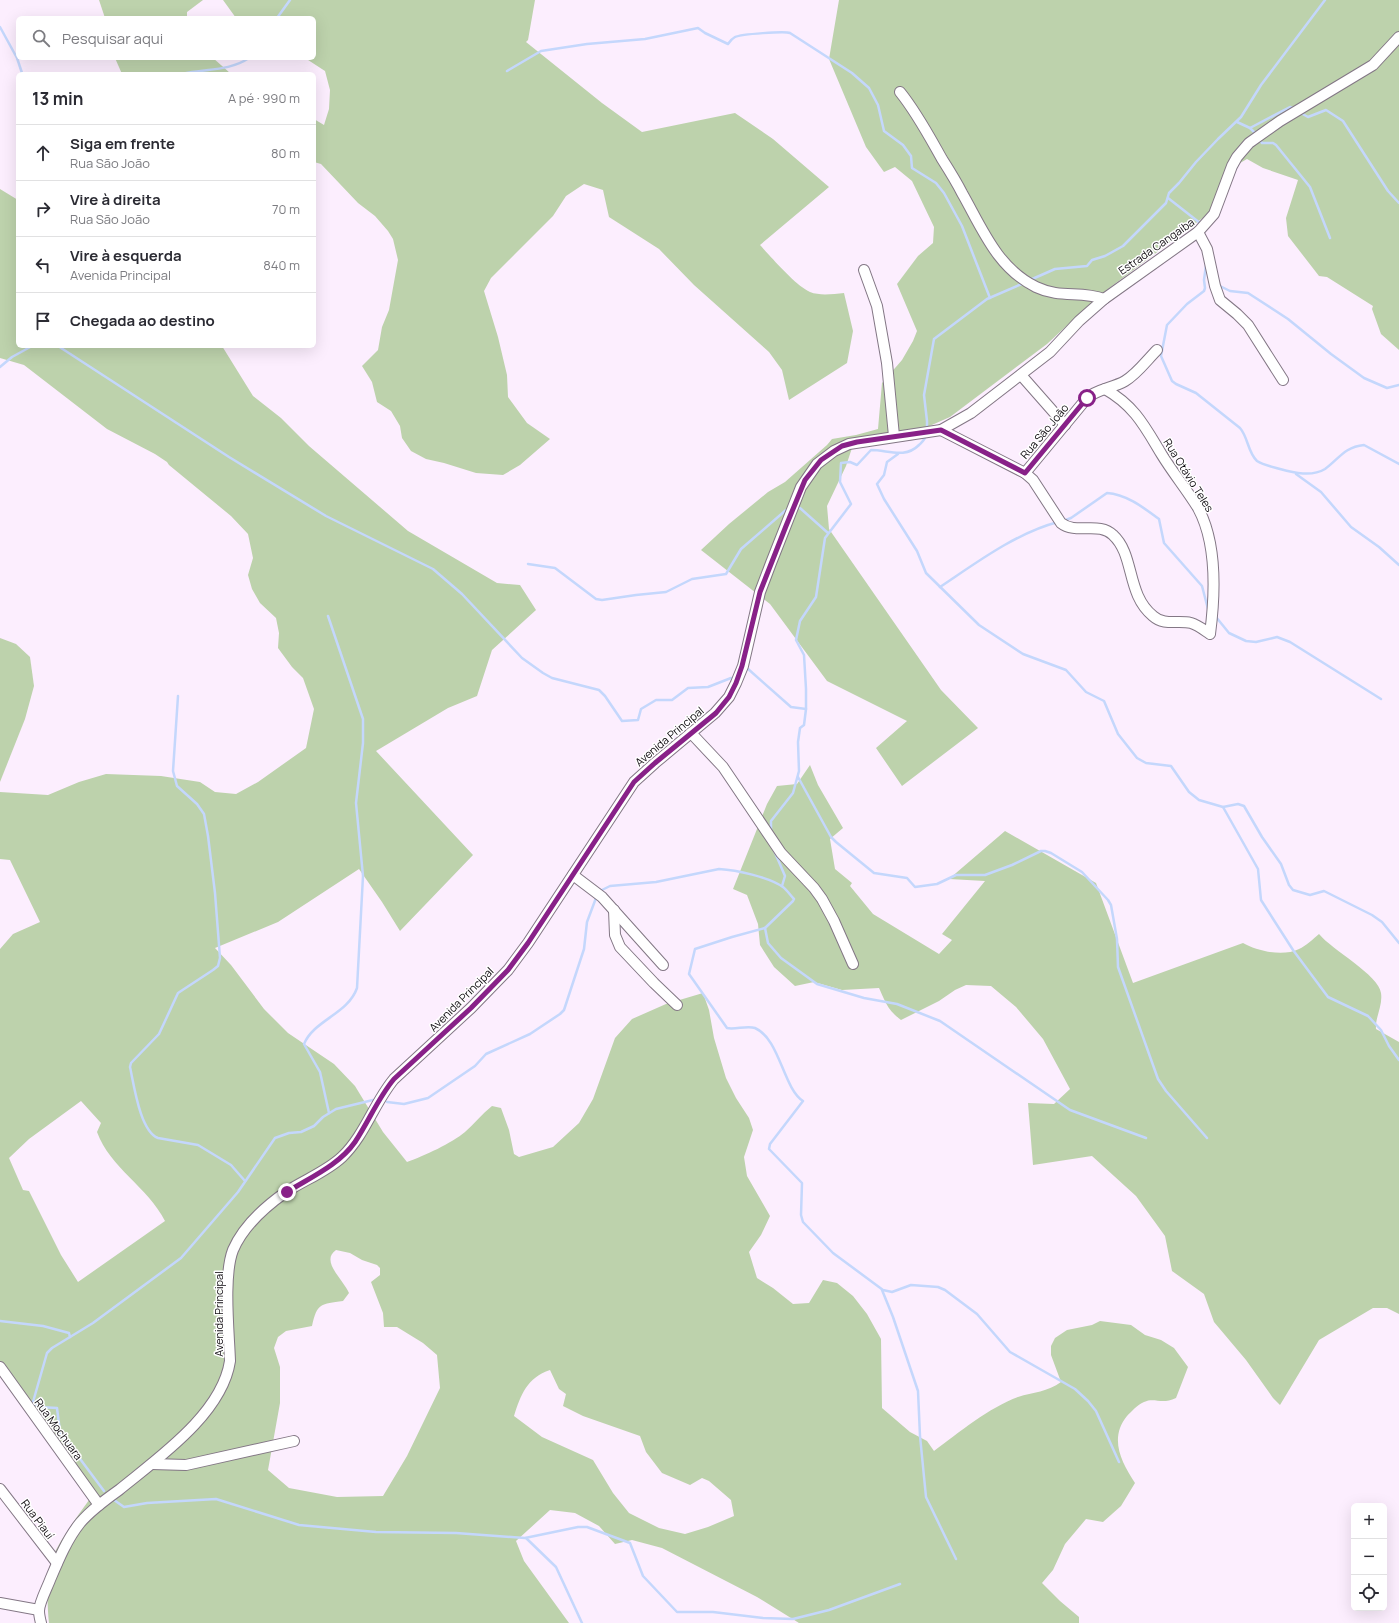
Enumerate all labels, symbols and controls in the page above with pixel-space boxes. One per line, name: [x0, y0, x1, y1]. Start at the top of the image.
search box: [16, 16, 316, 60]
icon: search: [30, 27, 52, 49]
text: Pesquisar aqui: [62, 28, 163, 49]
text: 13 min: [32, 87, 83, 110]
text: A pé · 990 m: [228, 89, 300, 107]
text: Siga em frente: [70, 133, 175, 154]
icon: ahead: [32, 142, 54, 164]
text: 80 m: [271, 144, 300, 162]
text: Rua São João: [70, 154, 150, 172]
text: Vire à direita: [70, 189, 161, 210]
icon: right: [32, 198, 54, 220]
text: 70 m: [272, 200, 300, 218]
text: Rua São João: [70, 210, 150, 228]
street label: Estrada Cangaiba: [1115, 214, 1197, 278]
text: Vire à esquerda: [70, 245, 182, 266]
icon: left: [32, 254, 54, 276]
text: 840 m: [263, 256, 300, 274]
text: Avenida Principal: [70, 266, 171, 284]
icon: arrive: [32, 310, 54, 332]
text: Chegada ao destino: [70, 310, 215, 331]
route start: [1078, 389, 1096, 407]
street label: Rua São João: [1017, 400, 1072, 462]
street label: Rua Otávio Teles: [1160, 435, 1218, 515]
street label: Avenida Principal: [631, 703, 707, 769]
street label: Avenida Principal: [425, 963, 497, 1035]
route end: [278, 1183, 296, 1201]
street label: Avenida Principal: [211, 1271, 226, 1357]
street label: Rua Mochuara: [32, 1395, 86, 1463]
street label: Rua Piauí: [18, 1496, 58, 1542]
map controls: [1351, 1503, 1387, 1611]
button: +: [1351, 1503, 1387, 1539]
button: −: [1351, 1539, 1387, 1575]
button: locate: [1351, 1575, 1387, 1611]

